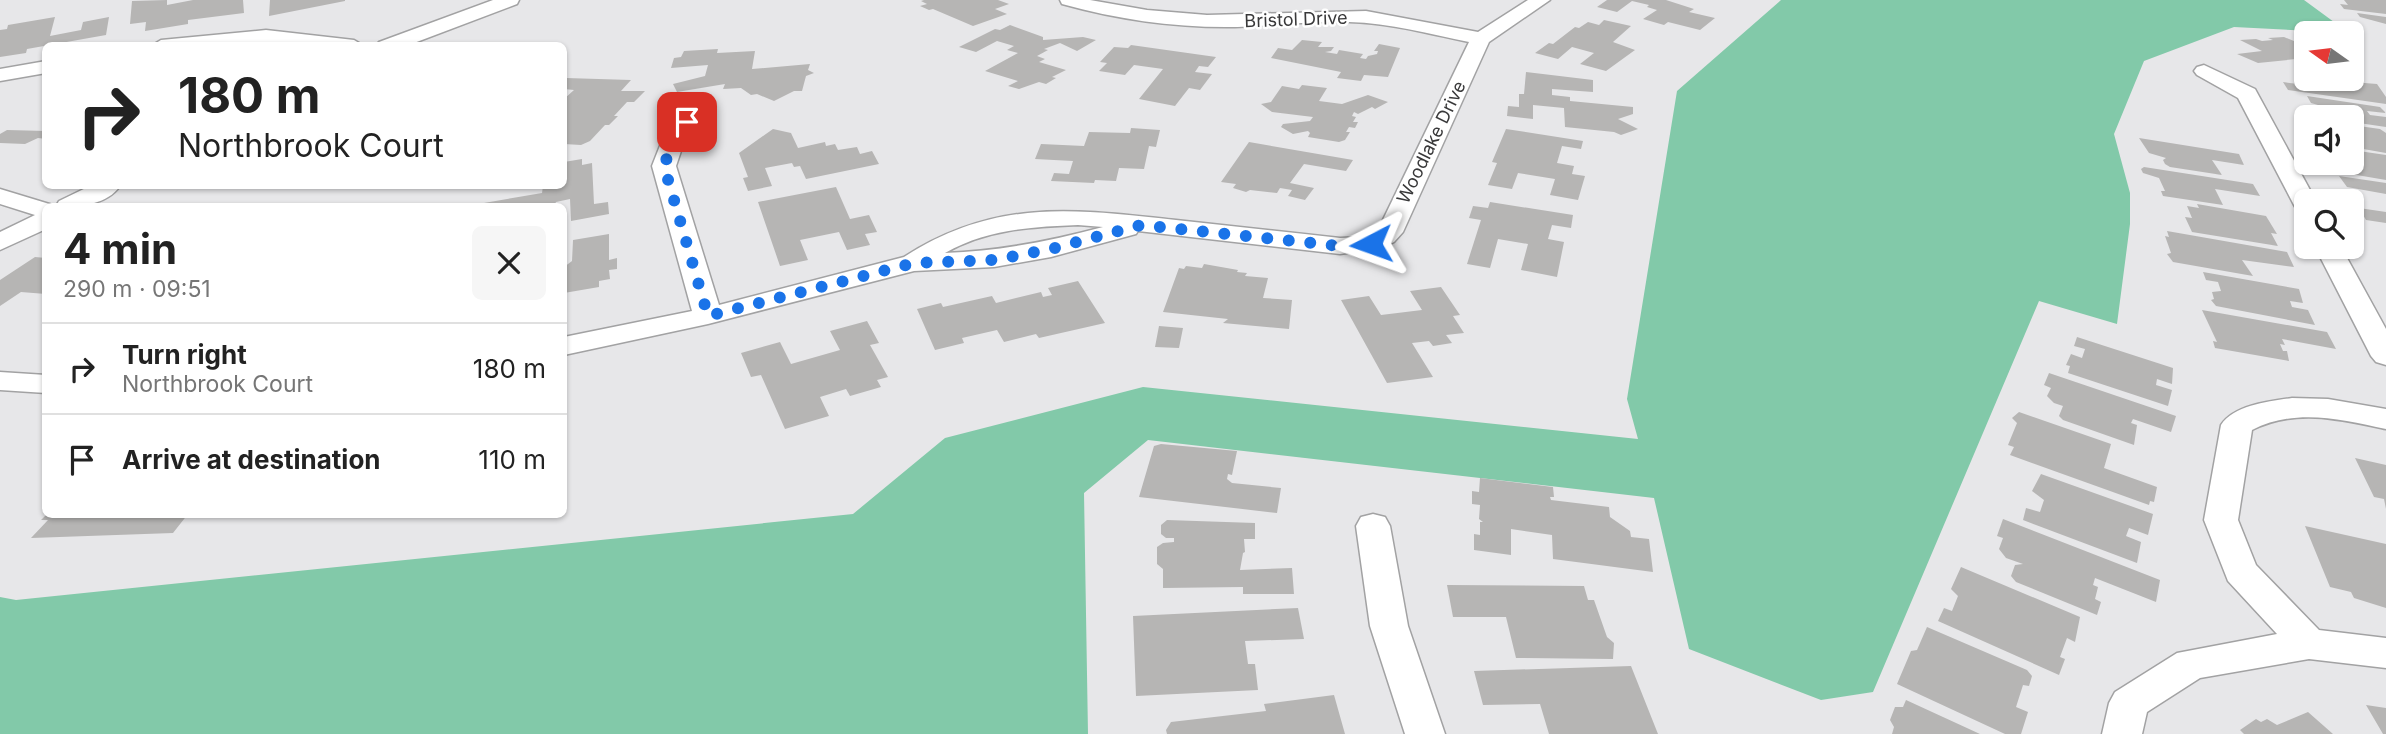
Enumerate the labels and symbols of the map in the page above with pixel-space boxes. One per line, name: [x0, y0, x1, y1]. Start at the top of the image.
street label: Bristol Drive: [1244, 7, 1348, 31]
north arrow: [2294, 21, 2364, 91]
street label: Woodlake Drive: [1392, 77, 1470, 207]
pin: [657, 92, 717, 152]
position arrow: [1334, 207, 1408, 281]

